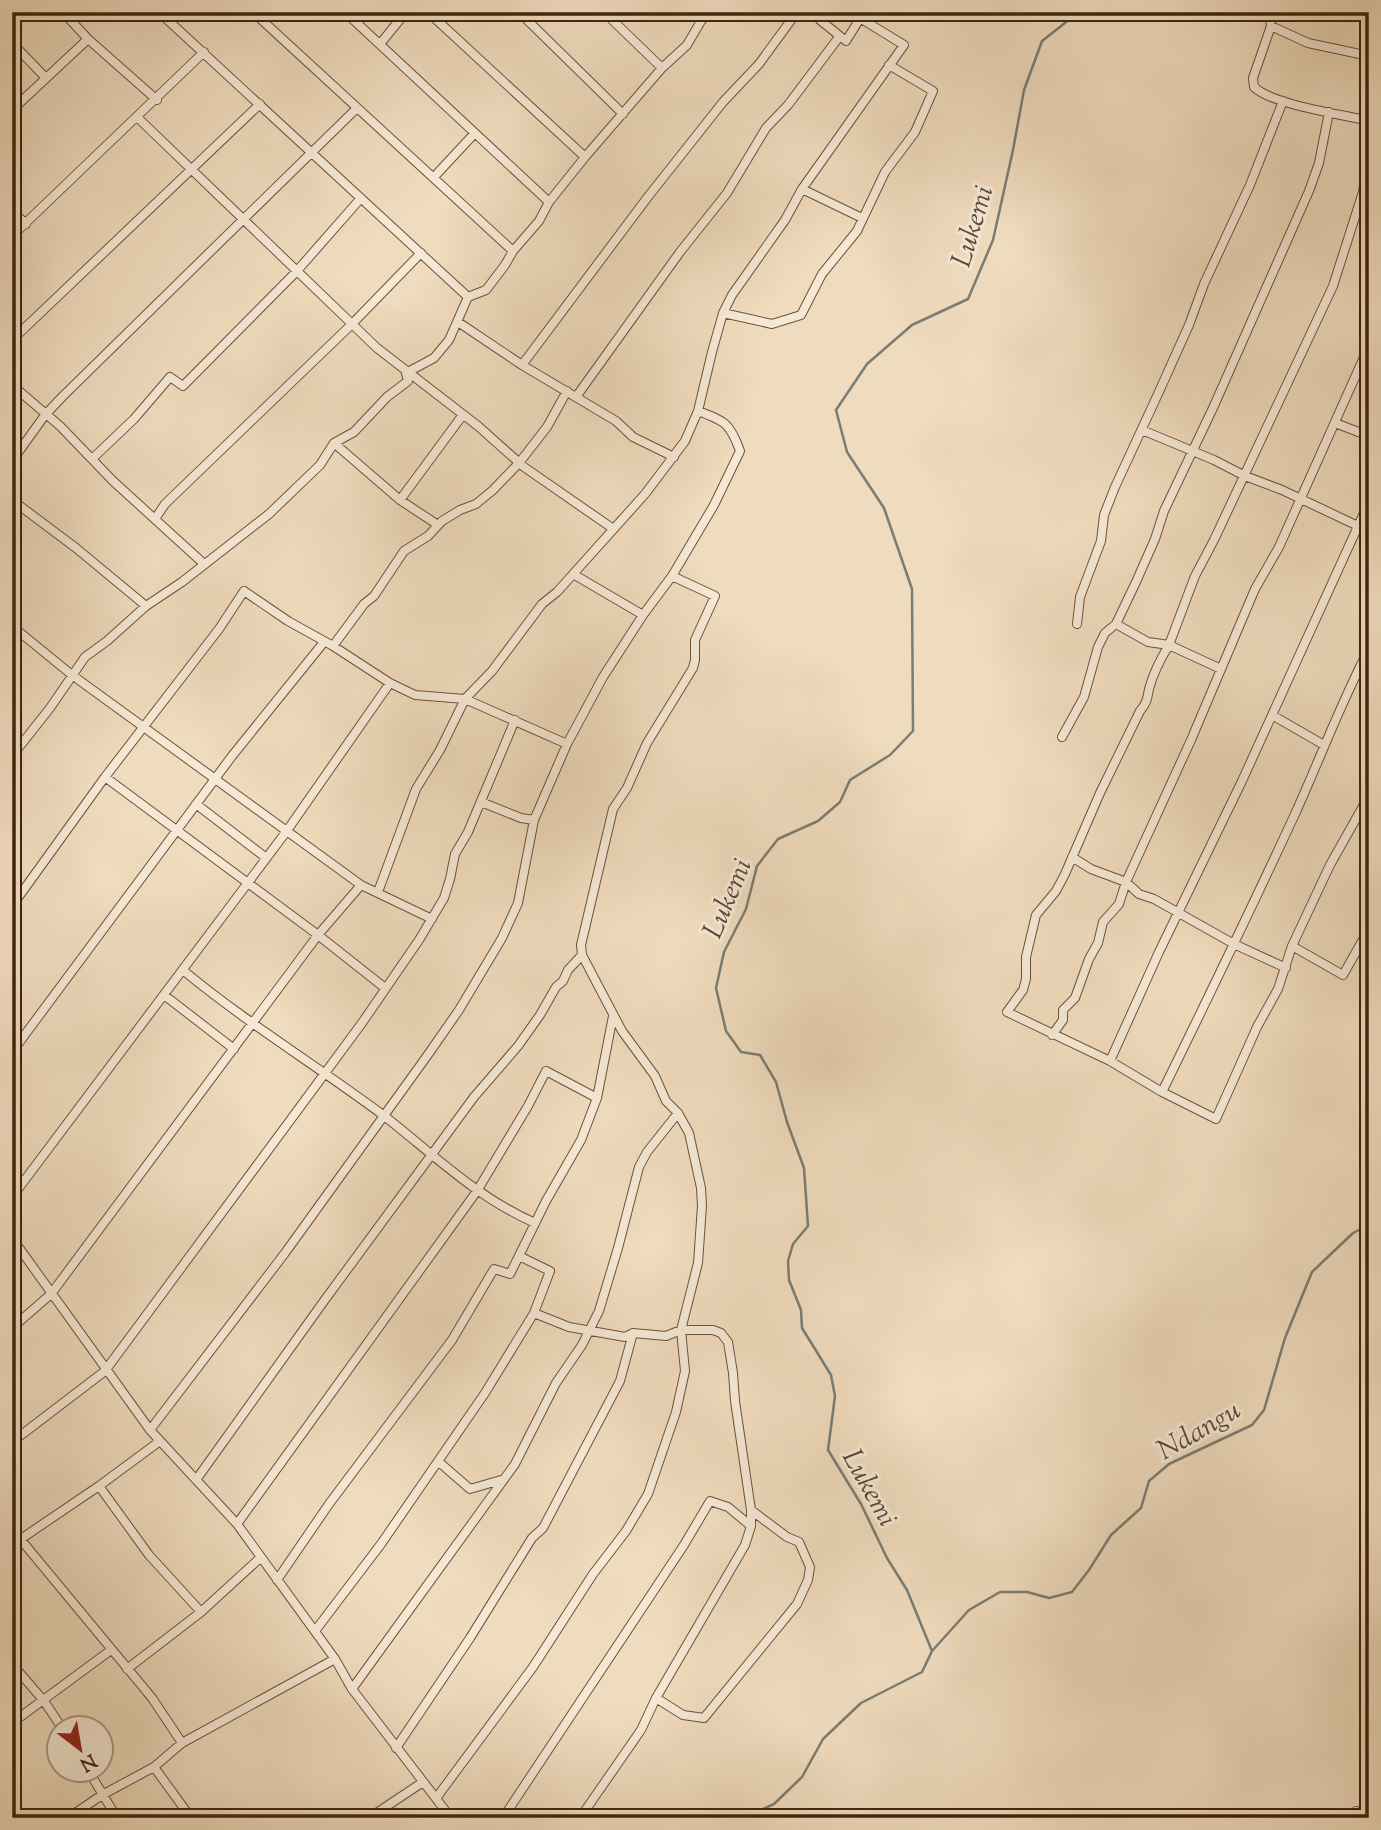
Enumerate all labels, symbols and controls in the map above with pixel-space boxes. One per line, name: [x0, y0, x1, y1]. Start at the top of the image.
water label: Lukemi: [943, 181, 1005, 272]
water label: Lukemi: [694, 853, 763, 945]
water label: Ndangu: [1150, 1391, 1249, 1472]
water label: Lukemi: [831, 1442, 906, 1535]
north arrow: [46, 1714, 116, 1784]
text: N: [74, 1746, 101, 1777]

